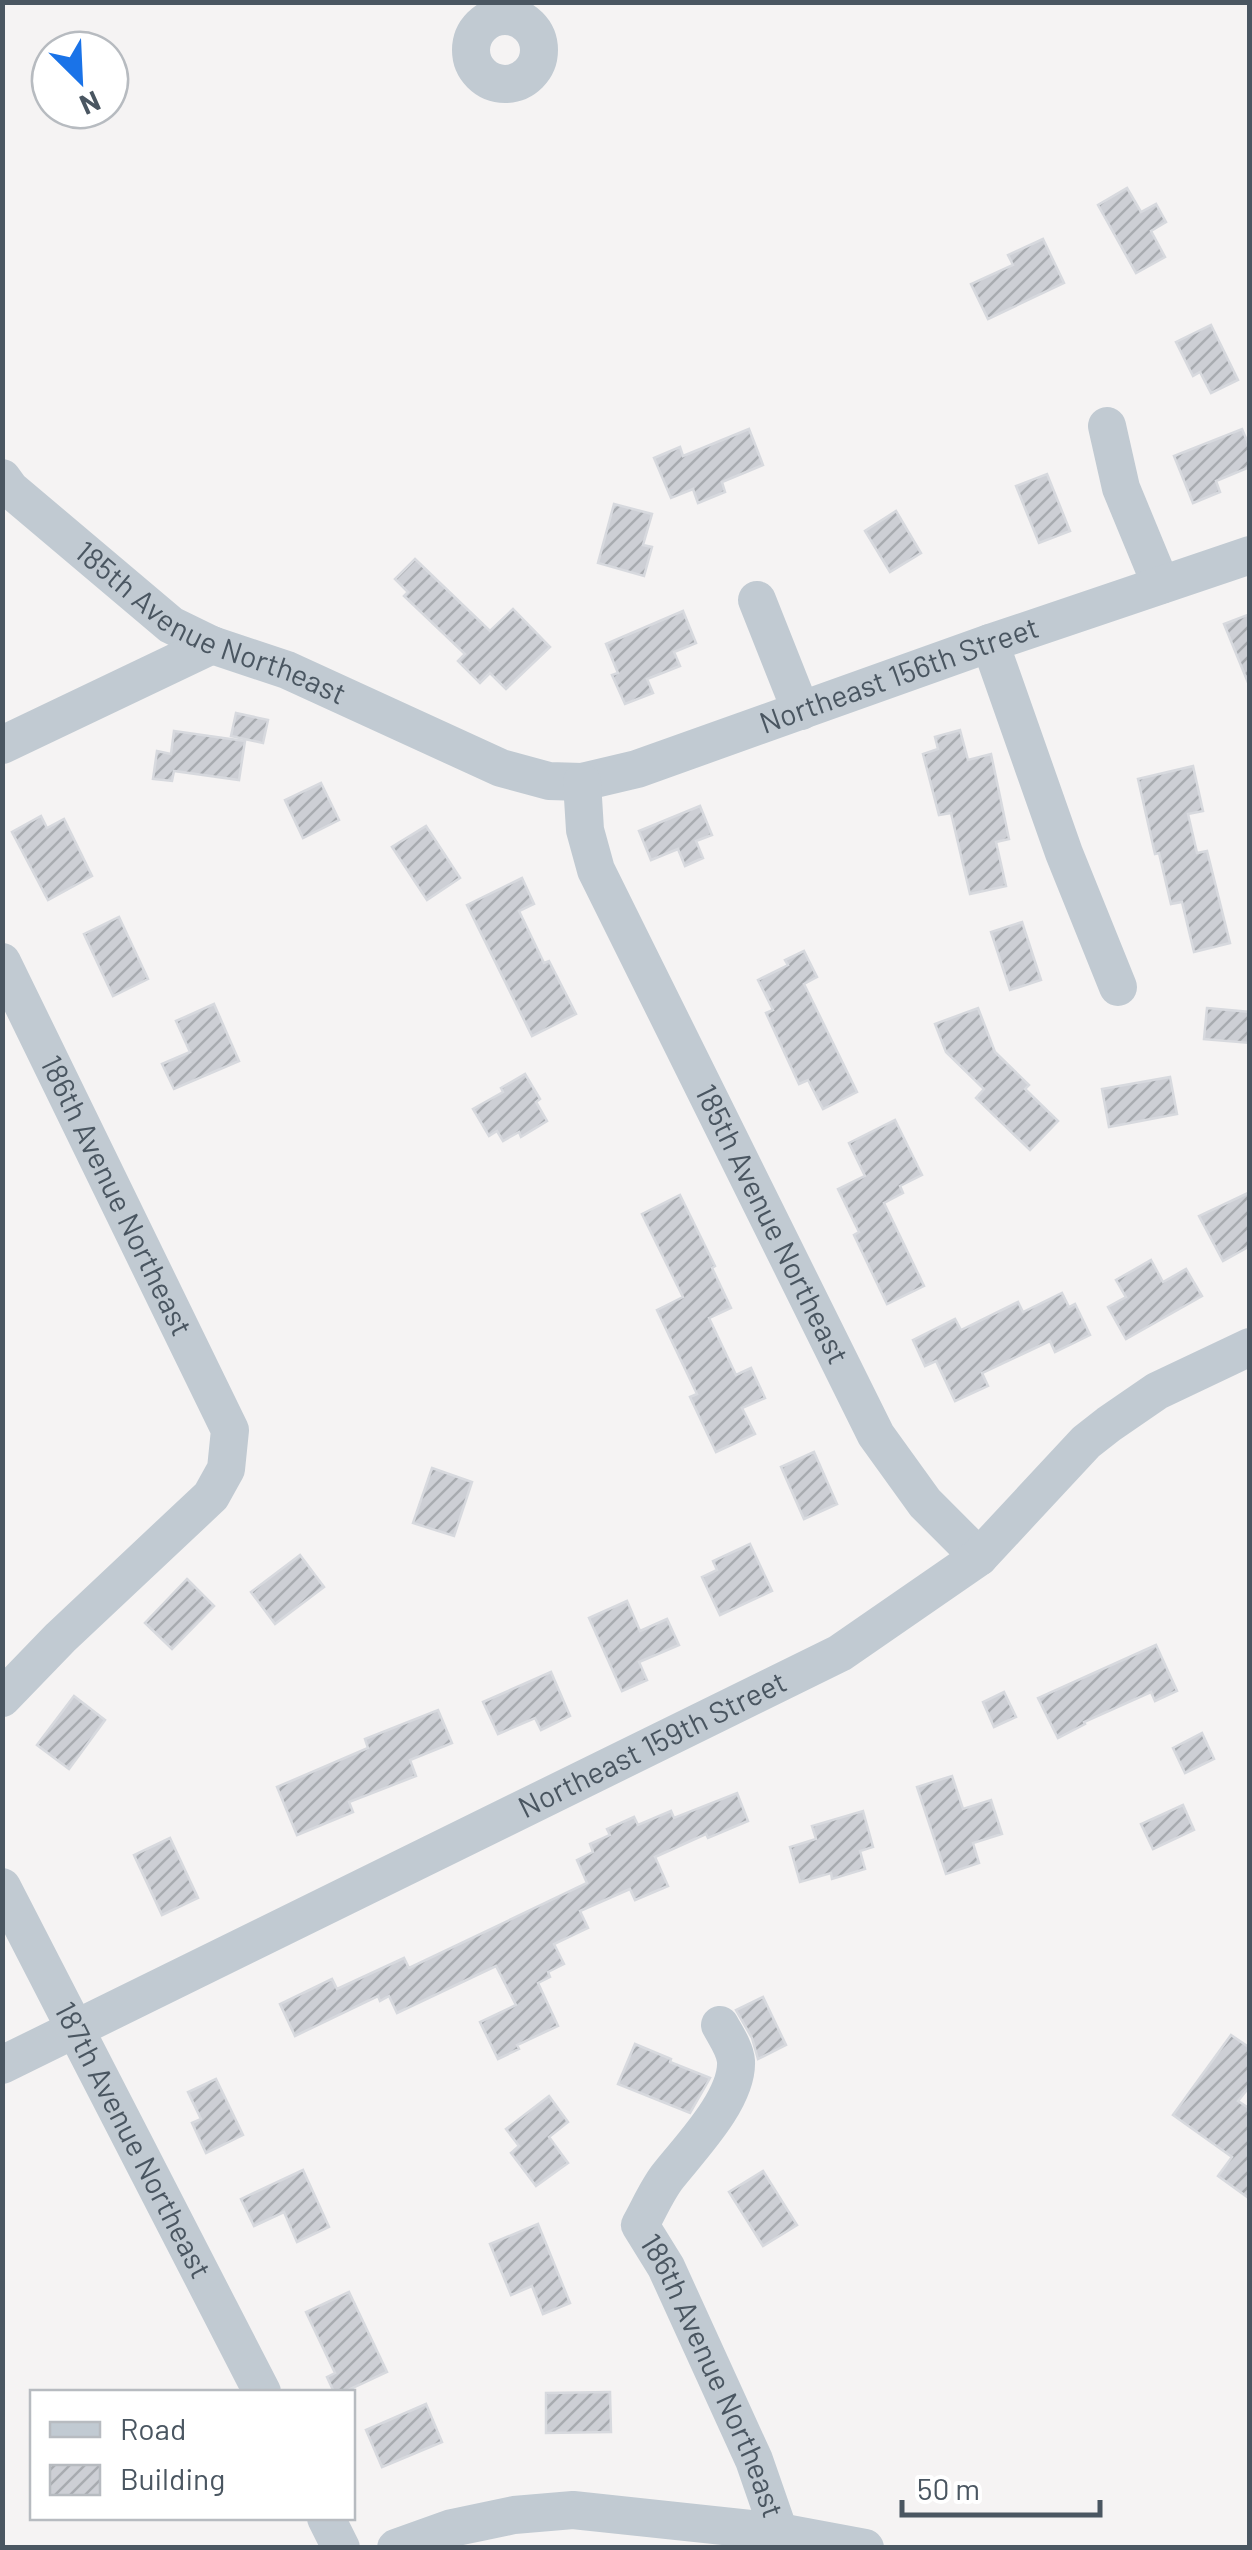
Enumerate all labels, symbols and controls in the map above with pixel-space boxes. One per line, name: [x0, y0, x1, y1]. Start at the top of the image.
north arrow: [30, 30, 130, 130]
text: N: [75, 84, 106, 123]
street label: 185th Avenue Northeast: [69, 532, 352, 711]
street label: Northeast 156th Street: [754, 608, 1043, 740]
street label: 186th Avenue Northeast: [34, 1049, 201, 1341]
street label: 185th Avenue Northeast: [689, 1078, 858, 1369]
street label: Northeast 159th Street: [512, 1662, 792, 1824]
street label: 187th Avenue Northeast: [48, 1995, 220, 2284]
street label: 186th Avenue Northeast: [634, 2226, 793, 2522]
legend: [30, 2390, 355, 2520]
text: Road: [120, 2410, 186, 2446]
scale bar: [902, 2455, 1100, 2517]
text: Building: [120, 2460, 225, 2496]
text: 50 m: [917, 2470, 980, 2506]

